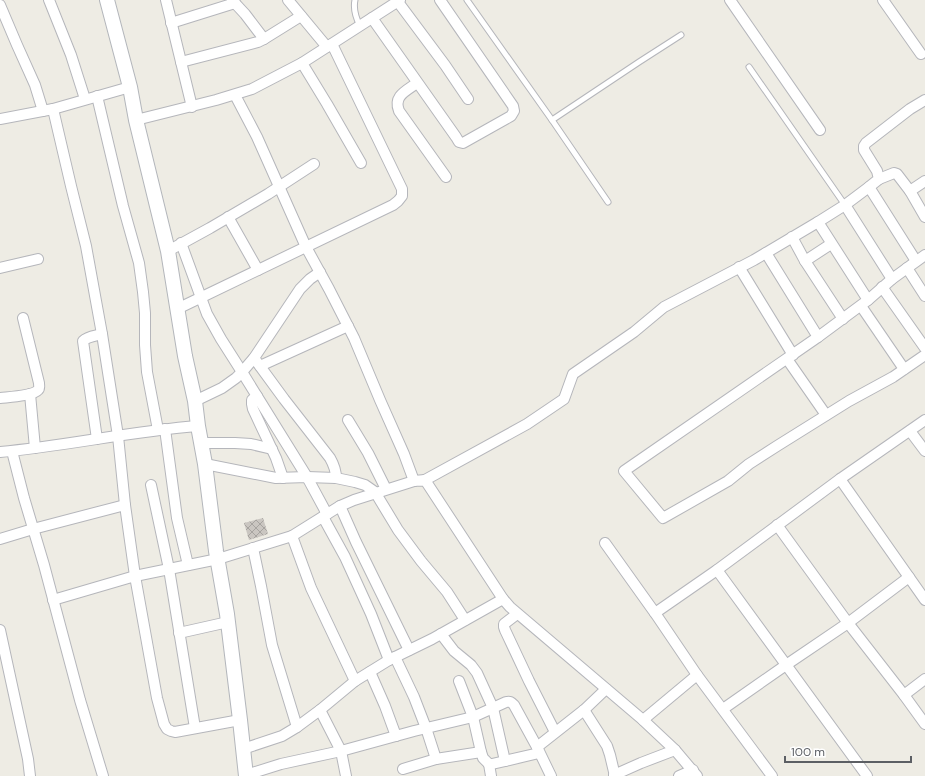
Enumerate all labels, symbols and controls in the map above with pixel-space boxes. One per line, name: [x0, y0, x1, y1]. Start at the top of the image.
scale bar: [785, 738, 911, 764]
text: 100 m: [791, 744, 825, 760]

